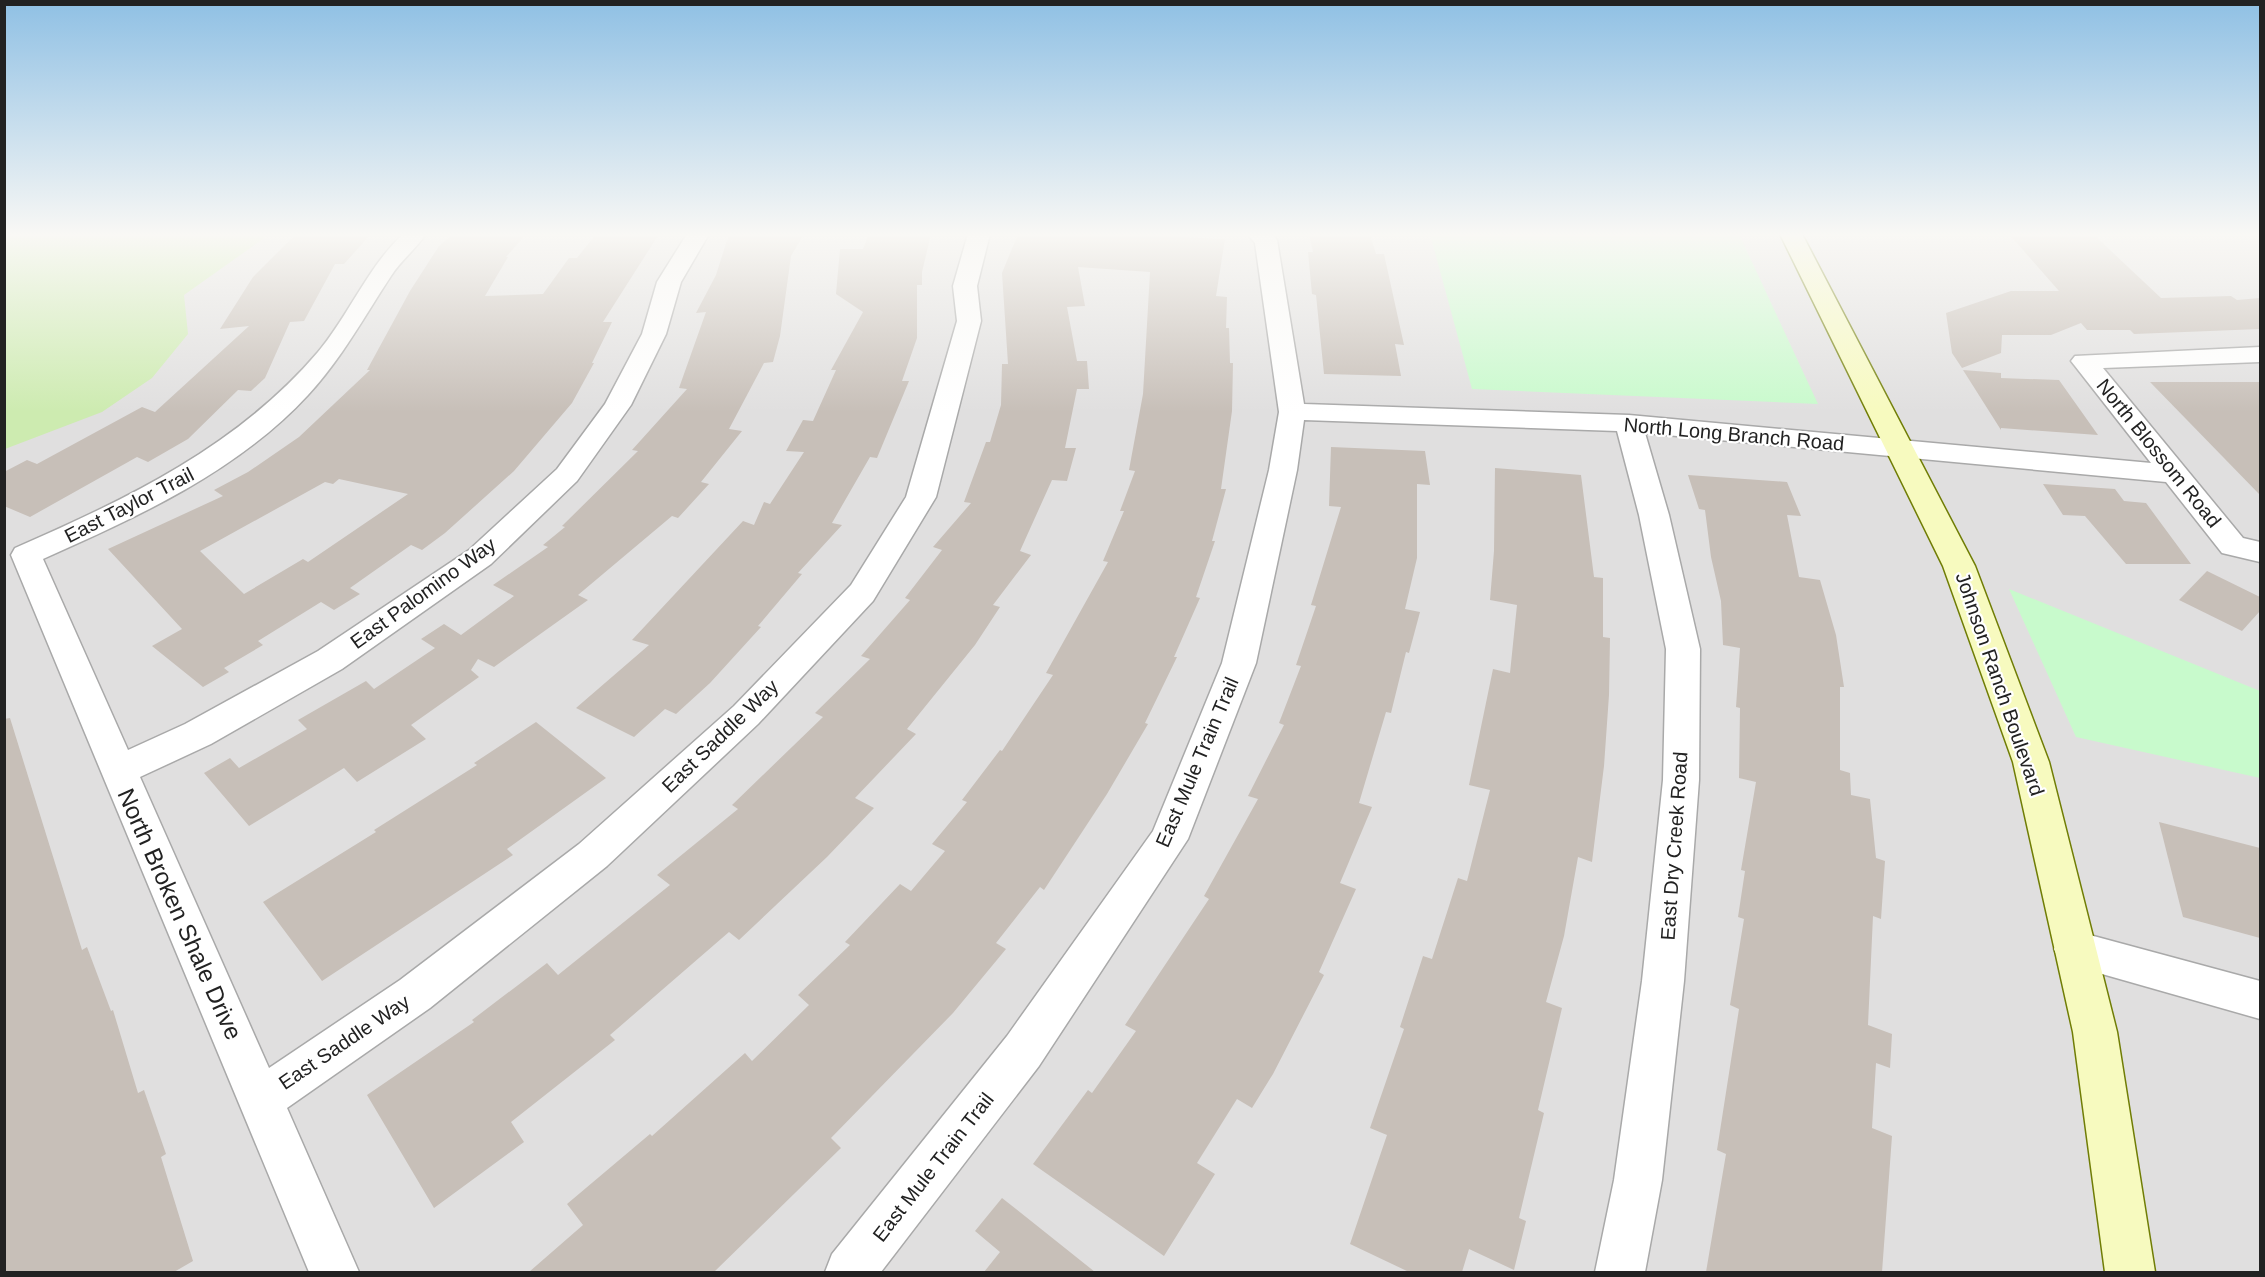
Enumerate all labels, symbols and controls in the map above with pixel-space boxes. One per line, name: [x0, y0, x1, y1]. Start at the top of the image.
street label: North Blossom Road: [2092, 374, 2226, 532]
street label: North Long Branch Road: [1623, 413, 1845, 455]
street label: East Taylor Trail: [61, 463, 197, 547]
street label: East Palomino Way: [346, 533, 500, 653]
street label: Johnson Ranch Boulevard: [1951, 570, 2049, 798]
street label: East Mule Train Trail: [1151, 674, 1243, 850]
street label: East Saddle Way: [657, 675, 783, 797]
street label: East Dry Creek Road: [1656, 751, 1692, 941]
street label: North Broken Shale Drive: [112, 784, 248, 1044]
street label: East Saddle Way: [275, 990, 413, 1094]
street label: East Mule Train Trail: [868, 1088, 998, 1246]

